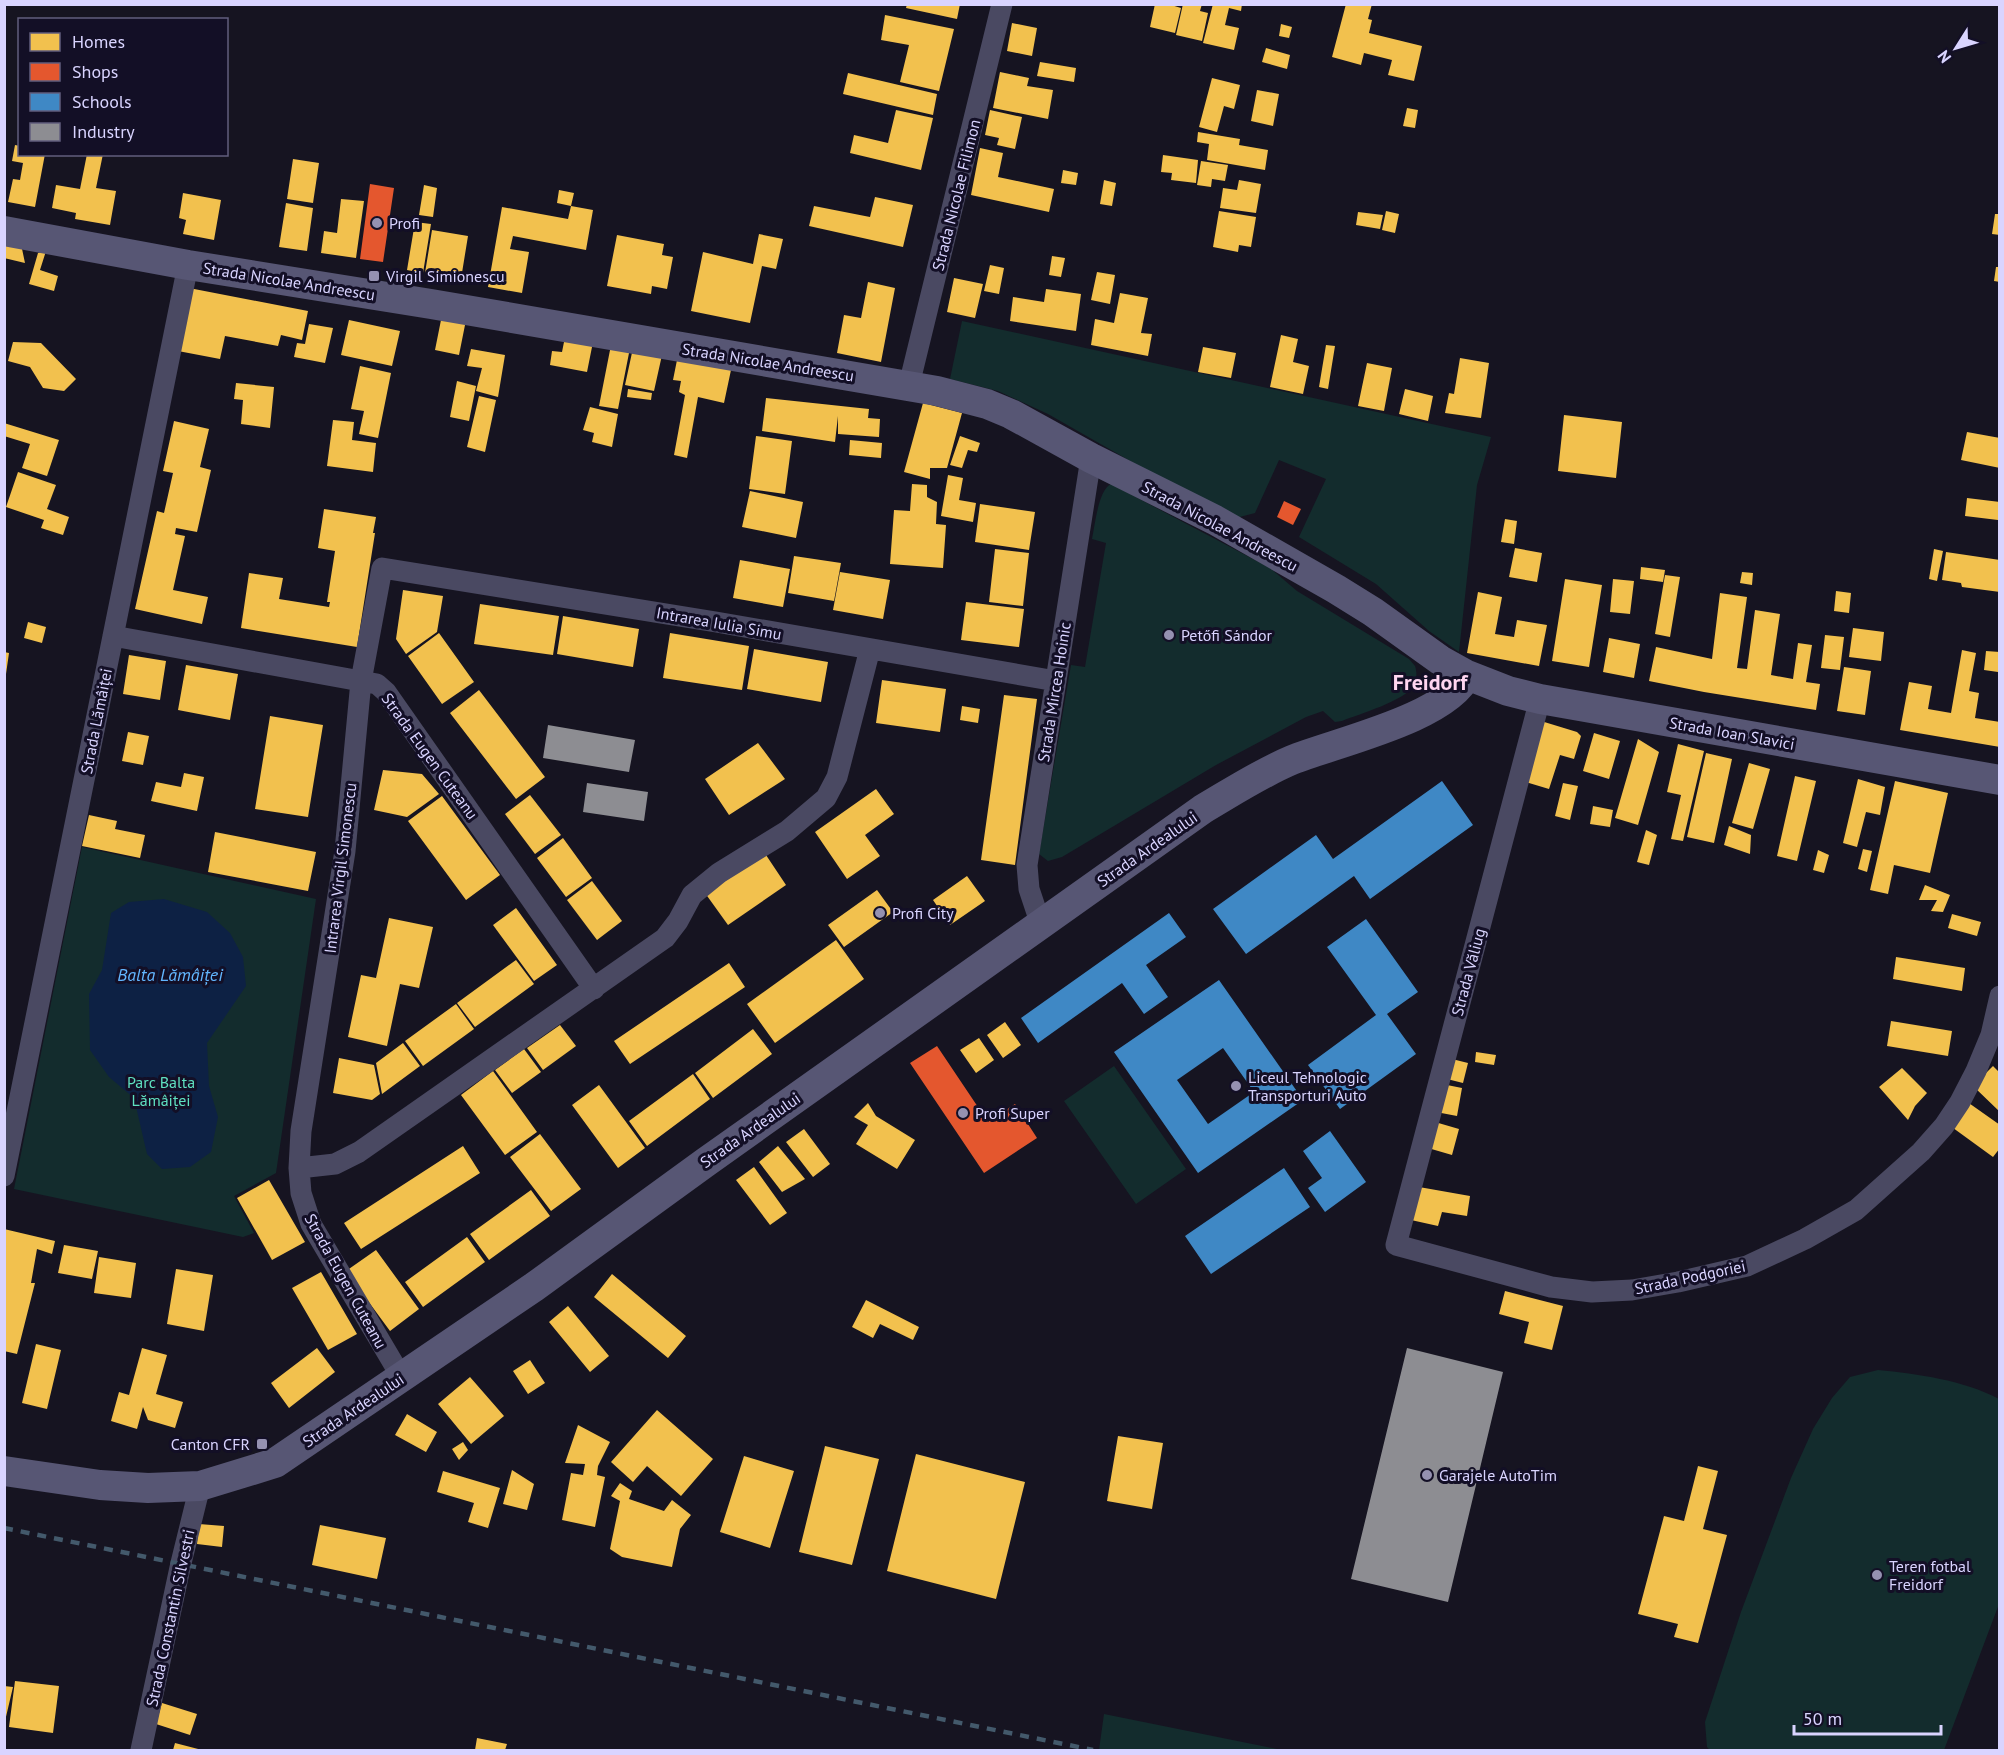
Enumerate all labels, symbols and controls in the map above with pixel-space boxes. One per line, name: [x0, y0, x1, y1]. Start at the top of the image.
legend: [18, 18, 228, 156]
north arrow: [1926, 18, 1986, 78]
text: Homes: [72, 30, 125, 53]
text: N: [1933, 47, 1955, 67]
text: Shops: [72, 60, 118, 83]
text: Schools: [72, 90, 132, 113]
street label: Strada Nicolae Filimon: [927, 117, 985, 273]
text: Industry: [72, 120, 135, 143]
place label: Profi: [389, 213, 420, 233]
marker: Profi: [370, 216, 384, 230]
street label: Strada Nicolae Andreescu: [202, 258, 376, 304]
place label: Virgil Simionescu: [385, 266, 505, 286]
marker: Virgil Simionescu: [367, 269, 381, 283]
street label: Strada Nicolae Andreescu: [681, 339, 855, 385]
street label: Strada Nicolae Andreescu: [1139, 476, 1301, 576]
street label: Intrarea Iulia Simu: [655, 602, 783, 644]
street label: Strada Mircea Hoinic: [1033, 621, 1075, 763]
place label: Petőfi Sándor: [1181, 625, 1273, 645]
marker: Petőfi Sándor: [1162, 628, 1176, 642]
street label: Strada Lămâiței: [76, 666, 116, 776]
district label: Freidorf: [1393, 668, 1469, 696]
street label: Strada Eugen Cuteanu: [377, 689, 483, 823]
street label: Strada Ioan Slavici: [1668, 712, 1796, 754]
street label: Intrarea Virgil Simonescu: [320, 781, 360, 955]
street label: Strada Ardealului: [1093, 807, 1201, 891]
place label: Profi City: [892, 903, 954, 923]
marker: Profi City: [873, 906, 887, 920]
street label: Strada Văliug: [1447, 926, 1489, 1018]
water label: Balta Lămâiței: [117, 963, 224, 986]
place label: Liceul Tehnologic Transporturi Auto: [1248, 1067, 1367, 1105]
park label: Parc Balta Lămâiței: [127, 1072, 195, 1110]
marker: Liceul Tehnologic Transporturi Auto: [1229, 1079, 1243, 1093]
street label: Strada Ardealului: [696, 1088, 804, 1172]
place label: Profi Super: [975, 1103, 1050, 1123]
marker: Profi Super: [956, 1106, 970, 1120]
street label: Strada Eugen Cuteanu: [301, 1210, 391, 1352]
street label: Strada Podgoriei: [1633, 1255, 1747, 1299]
street label: Strada Ardealului: [299, 1369, 407, 1451]
place label: Canton CFR: [171, 1434, 250, 1454]
marker: Canton CFR: [255, 1437, 269, 1451]
place label: Garajele AutoTim: [1439, 1465, 1557, 1485]
marker: Garajele AutoTim: [1420, 1468, 1434, 1482]
street label: Strada Constantin Silvestri: [141, 1528, 199, 1708]
place label: Teren fotbal Freidorf: [1889, 1556, 1971, 1594]
marker: Teren fotbal Freidorf: [1870, 1568, 1884, 1582]
scale bar: [1794, 1698, 1941, 1736]
text: 50 m: [1803, 1707, 1842, 1730]

